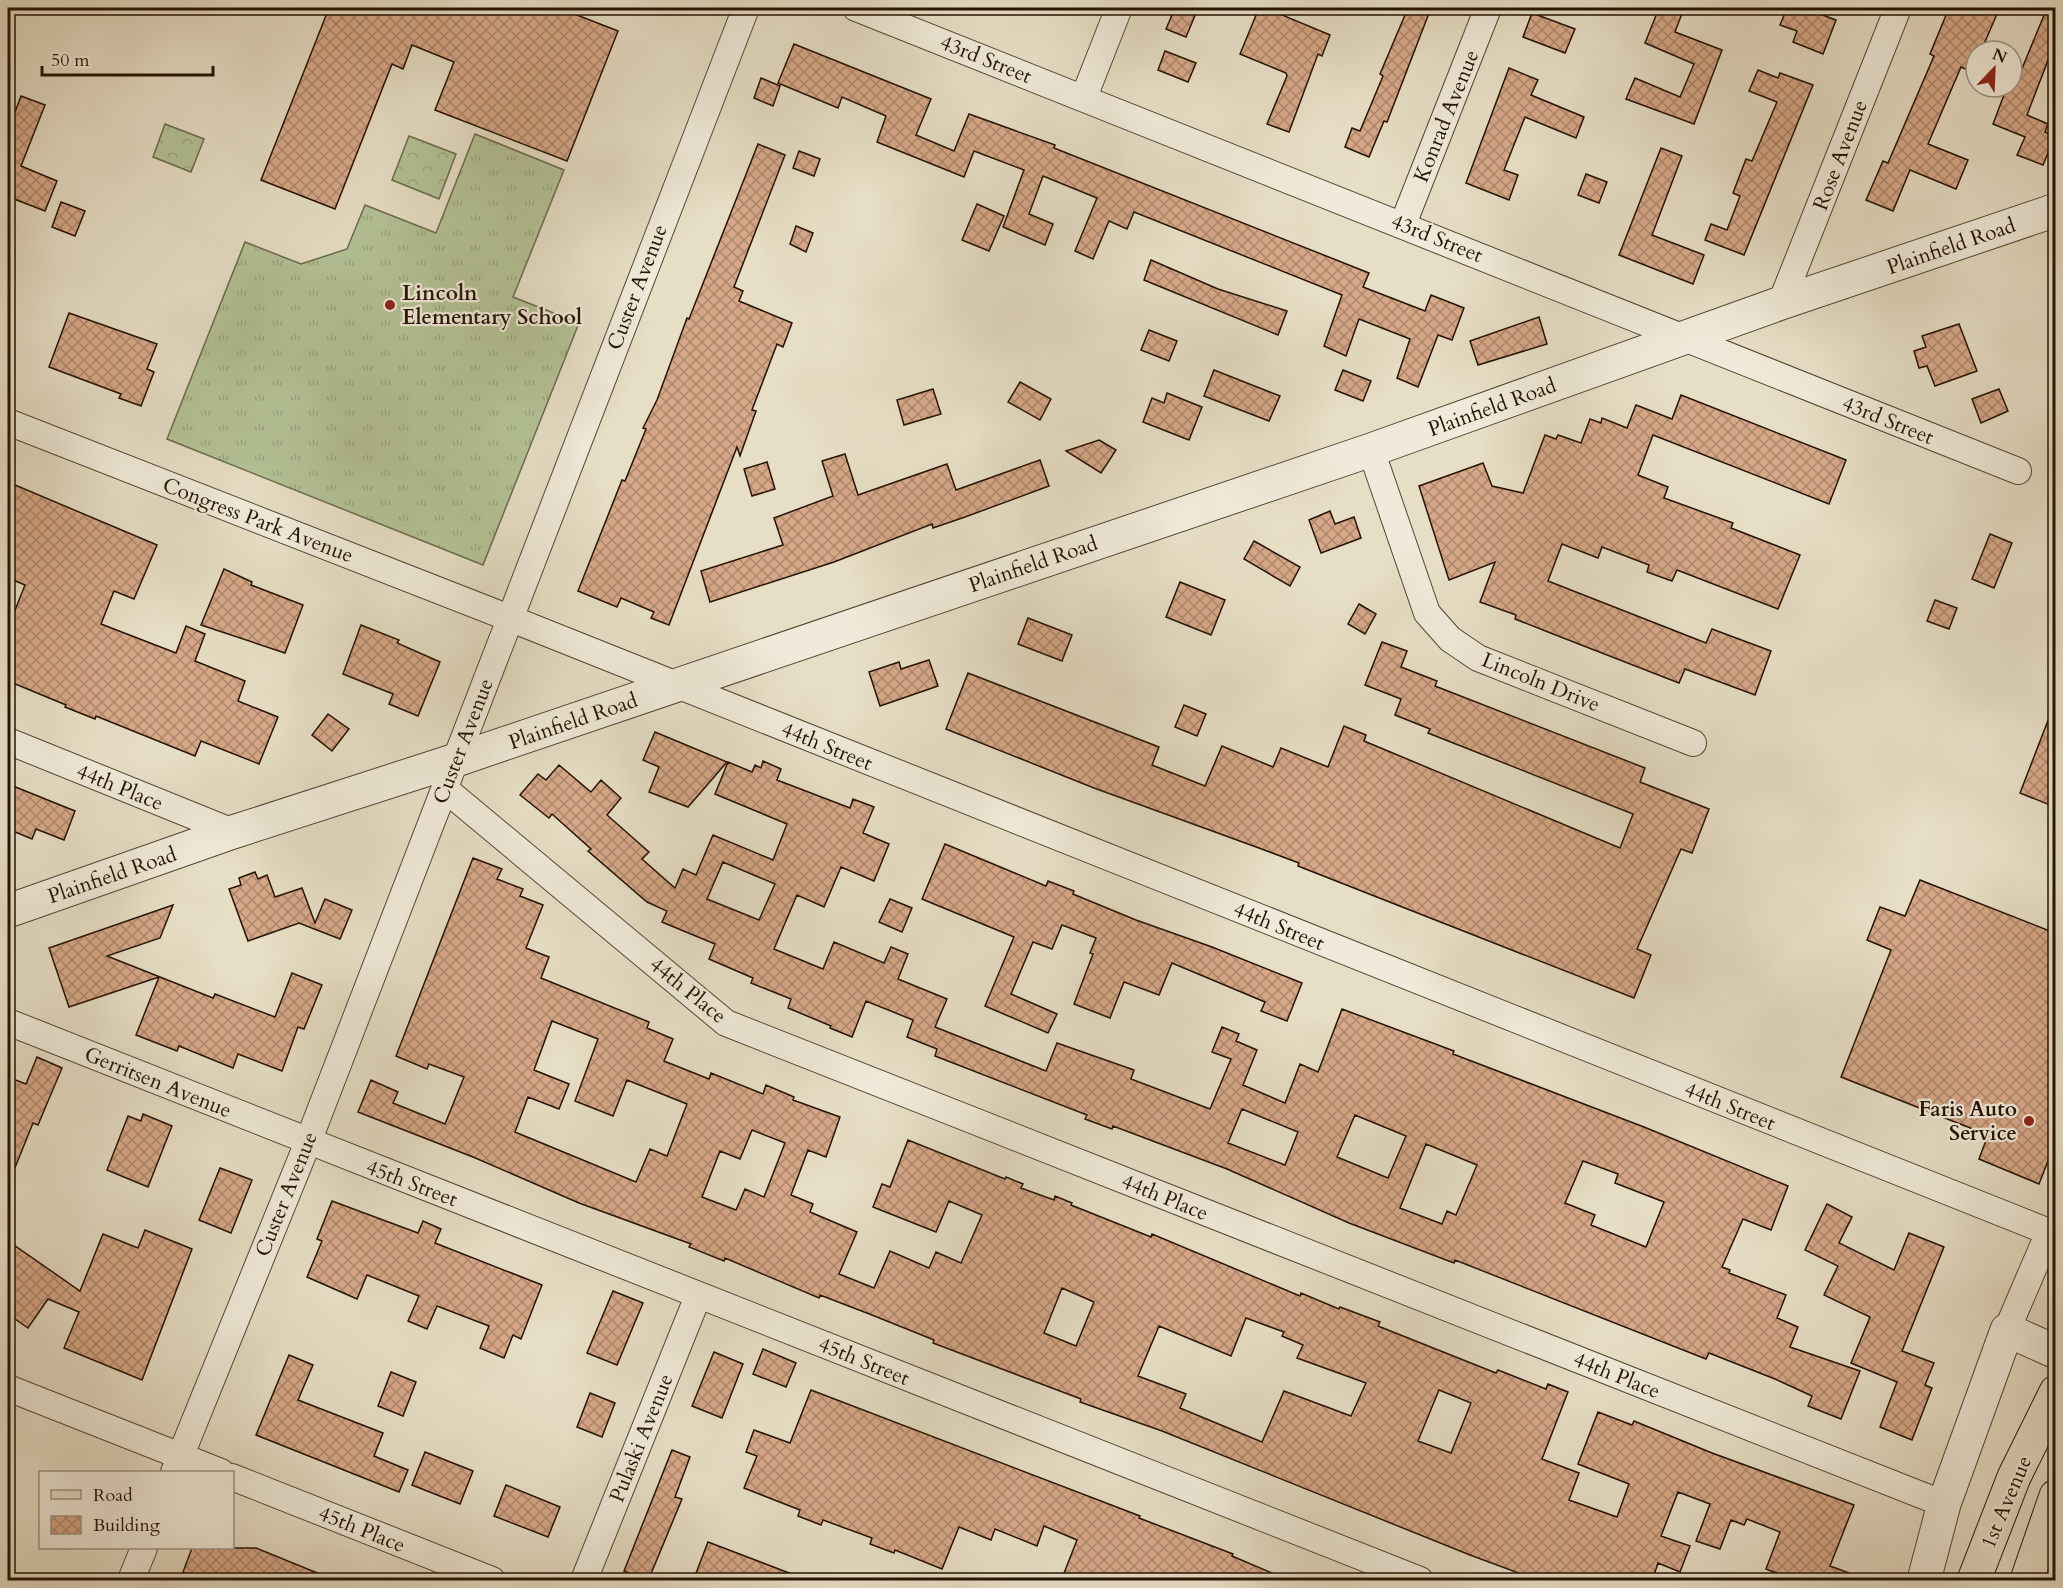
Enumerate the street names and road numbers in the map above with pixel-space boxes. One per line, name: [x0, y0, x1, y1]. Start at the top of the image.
street label: 43rd Street: [936, 28, 1036, 91]
street label: Konrad Avenue: [1407, 46, 1486, 187]
street label: Rose Avenue: [1806, 96, 1875, 215]
street label: 43rd Street: [1387, 207, 1487, 270]
street label: Plainfield Road: [1883, 211, 2019, 282]
street label: Custer Avenue: [600, 220, 675, 354]
street label: Plainfield Road: [1424, 371, 1560, 444]
street label: 43rd Street: [1838, 389, 1938, 452]
street label: Congress Park Avenue: [158, 471, 357, 570]
street label: Plainfield Road: [965, 529, 1101, 600]
street label: Lincoln Drive: [1477, 646, 1604, 719]
street label: Custer Avenue: [426, 674, 501, 808]
street label: Plainfield Road: [505, 686, 641, 757]
street label: 44th Street: [777, 715, 877, 778]
street label: 44th Place: [72, 757, 168, 818]
street label: Plainfield Road: [44, 840, 180, 911]
street label: 44th Street: [1229, 895, 1329, 958]
street label: 44th Place: [643, 950, 732, 1030]
street label: Gerritsen Avenue: [80, 1040, 236, 1125]
street label: 44th Street: [1680, 1075, 1780, 1138]
street label: Custer Avenue: [248, 1127, 325, 1261]
street label: 45th Street: [362, 1153, 462, 1214]
street label: 44th Place: [1117, 1167, 1213, 1228]
street label: 45th Street: [814, 1330, 914, 1393]
street label: 44th Place: [1569, 1345, 1665, 1406]
street label: Pulaski Avenue: [602, 1370, 680, 1507]
street label: 1st Avenue: [1974, 1451, 2039, 1553]
street label: 45th Place: [314, 1499, 410, 1560]

